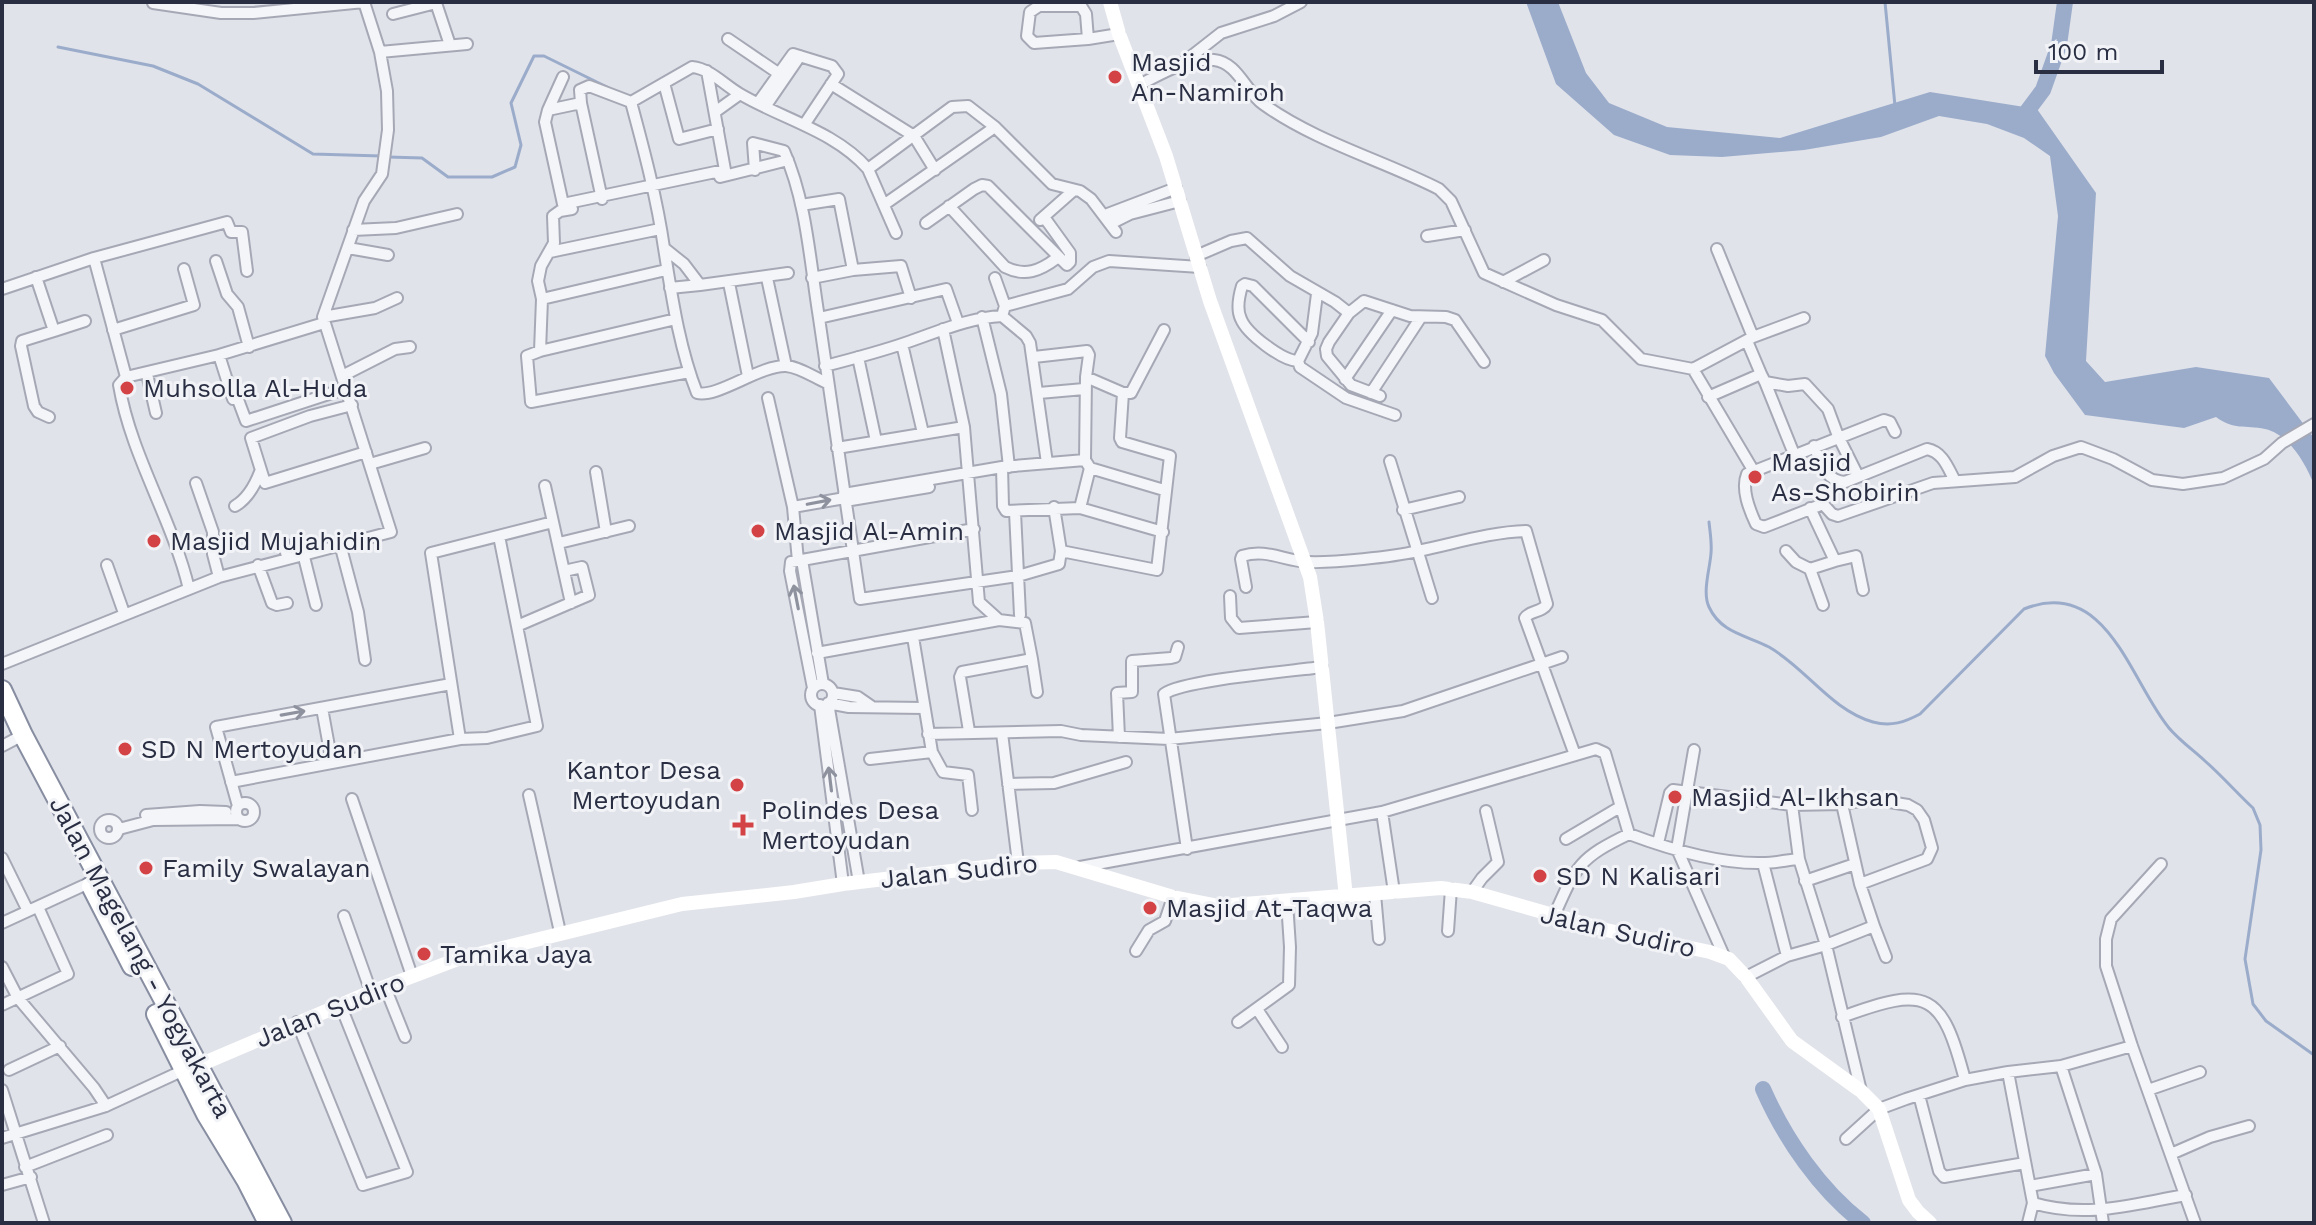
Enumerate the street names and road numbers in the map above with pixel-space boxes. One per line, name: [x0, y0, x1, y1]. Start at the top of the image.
street label: Jalan Magelang - Yogyakarta: [43, 791, 239, 1123]
street label: Jalan Sudiro: [879, 848, 1039, 894]
street label: Jalan Sudiro: [1538, 899, 1698, 963]
street label: Jalan Sudiro: [251, 966, 409, 1054]

